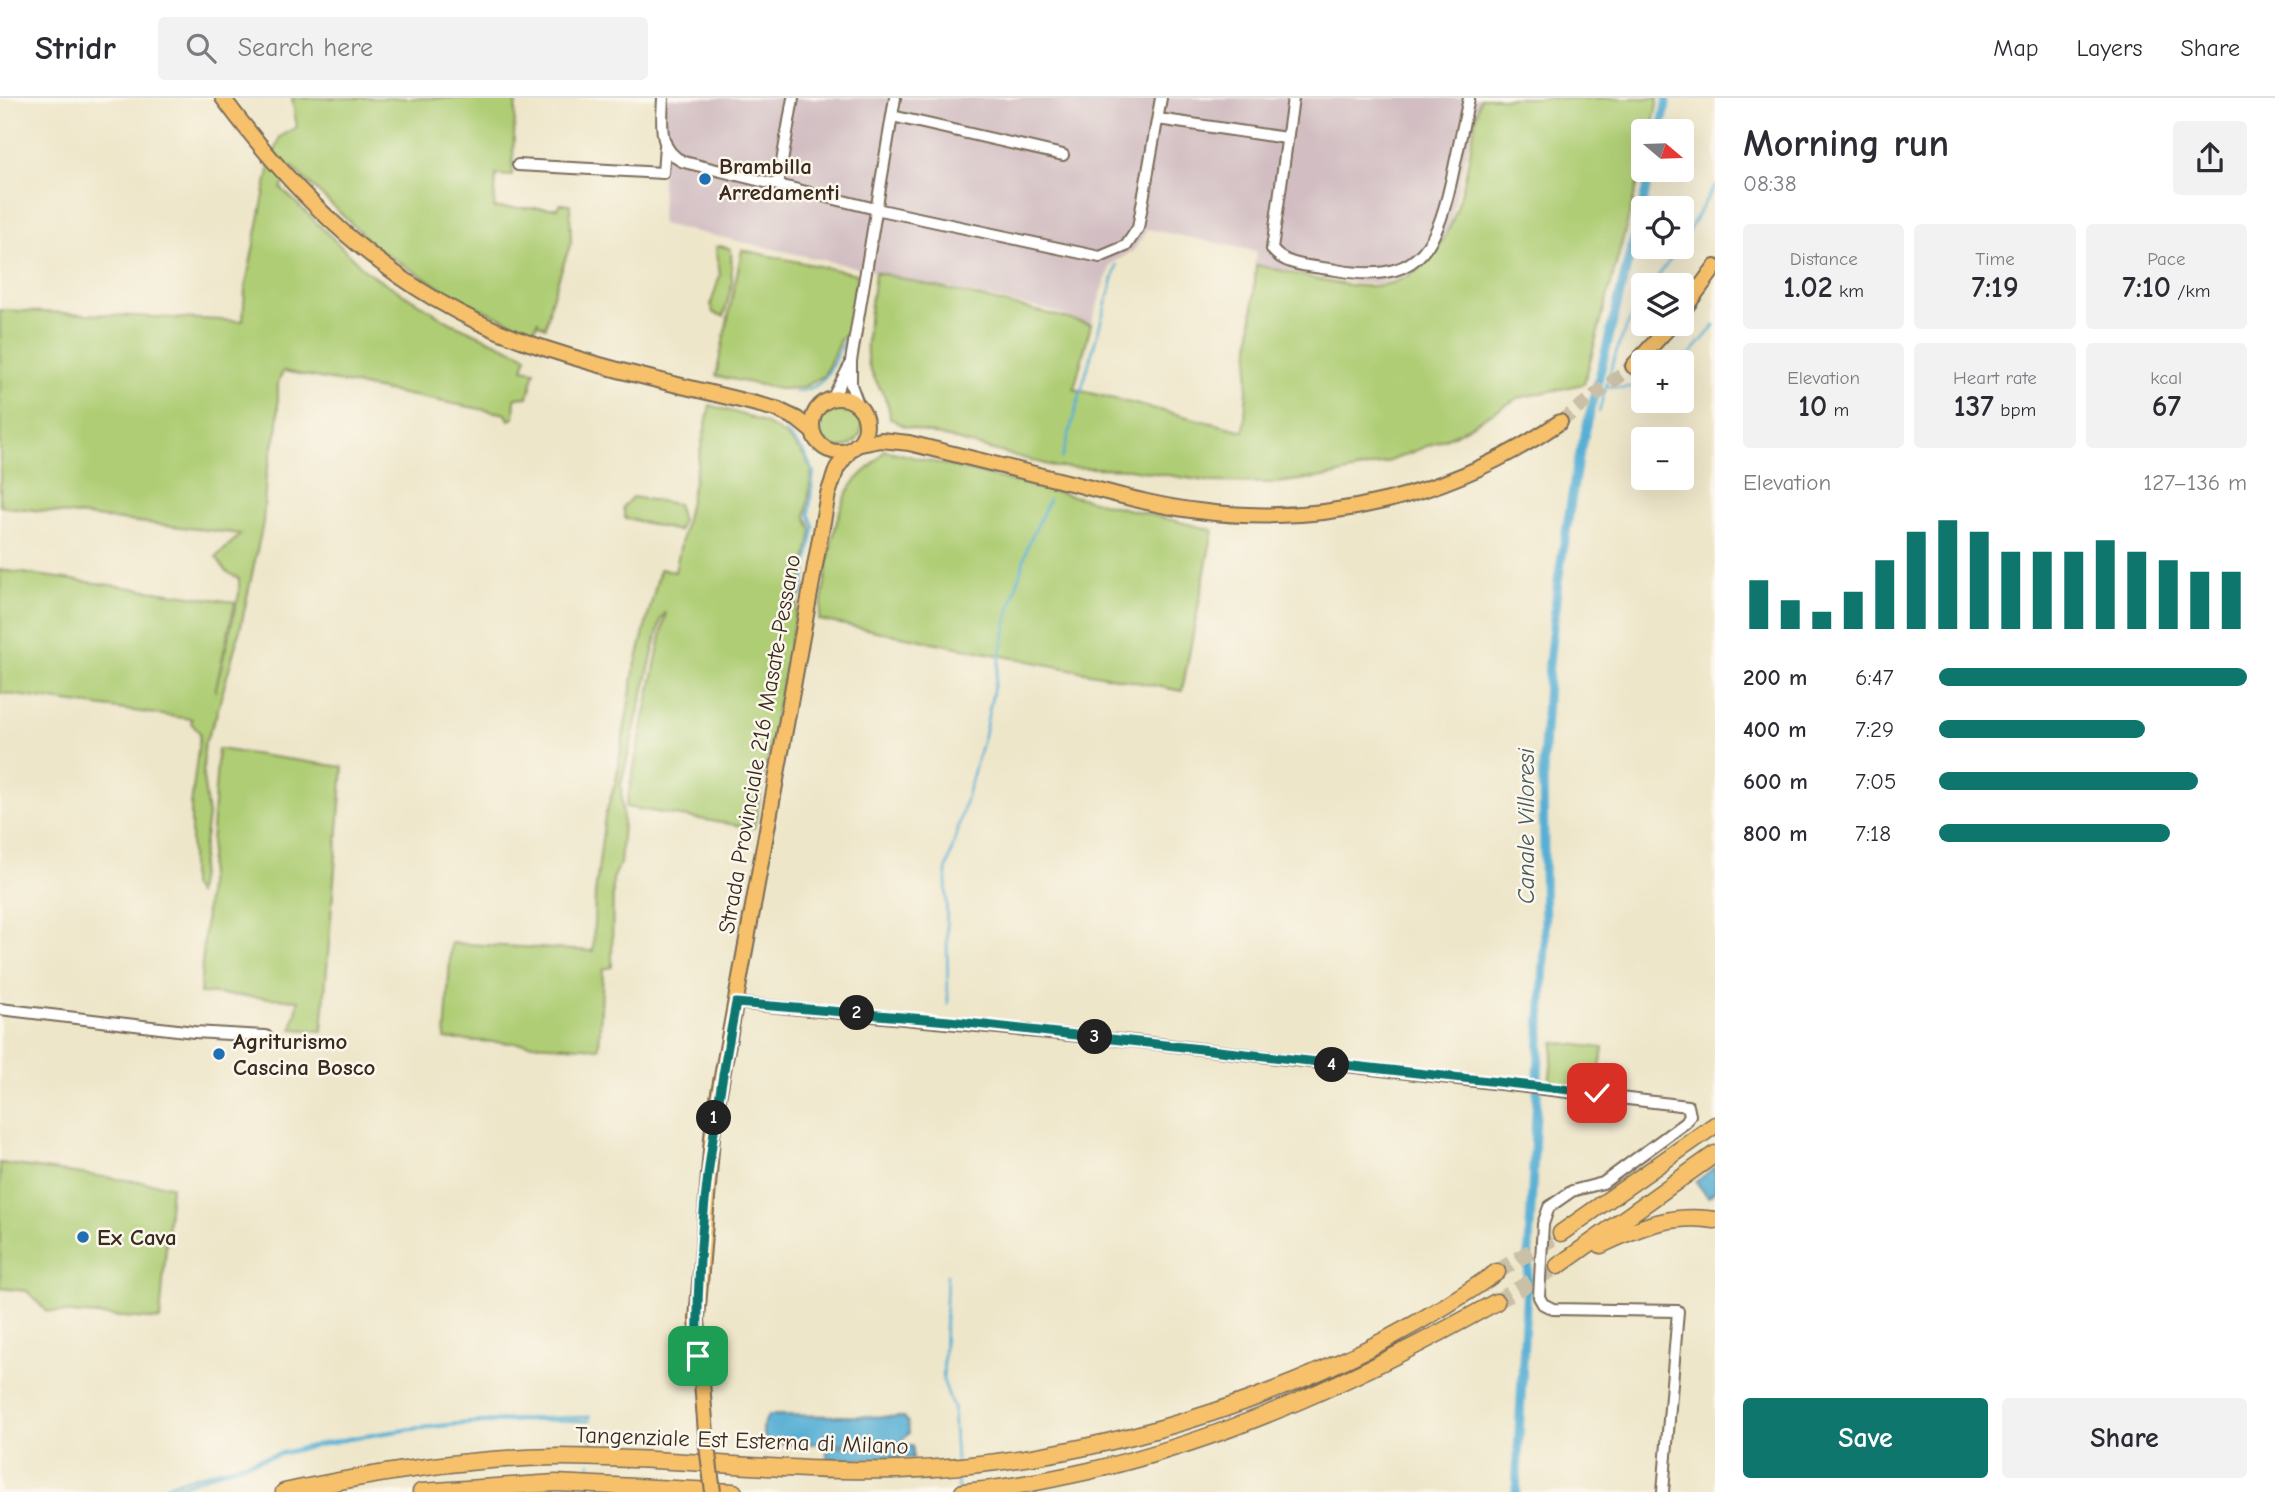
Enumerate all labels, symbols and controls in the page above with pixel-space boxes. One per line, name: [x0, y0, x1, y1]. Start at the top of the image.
search box: [158, 17, 648, 80]
text: Stridr: [35, 29, 116, 67]
icon: search: [182, 29, 220, 67]
text: Search here: [238, 33, 373, 63]
text: Map: [1993, 34, 2039, 62]
text: Layers: [2077, 34, 2142, 62]
text: Share: [2180, 34, 2240, 62]
north arrow: [1631, 119, 1694, 182]
map controls: [1631, 119, 1694, 490]
button: share: [2173, 121, 2247, 195]
text: Morning run: [1743, 122, 1949, 166]
place label: Brambilla Arredamenti: [719, 153, 840, 206]
text: 08:38: [1743, 170, 1797, 197]
marker: Brambilla Arredamenti: [697, 171, 713, 187]
button: locate: [1631, 196, 1694, 259]
text: Distance: [1790, 248, 1858, 270]
text: Time: [1975, 248, 2015, 270]
text: Pace: [2147, 248, 2185, 270]
text: 1.02: [1783, 270, 1833, 305]
text: 7:19: [1971, 270, 2019, 305]
text: 7:10: [2122, 270, 2171, 305]
button: layers: [1631, 273, 1694, 336]
text: km: [1833, 280, 1864, 302]
text: /km: [2171, 280, 2210, 302]
button: +: [1631, 350, 1694, 413]
text: Elevation: [1787, 367, 1860, 389]
text: Heart rate: [1953, 367, 2037, 389]
text: kcal: [2150, 367, 2182, 389]
text: 10: [1798, 389, 1827, 424]
text: 137: [1954, 389, 1994, 424]
text: 67: [2152, 389, 2181, 424]
text: m: [1827, 399, 1849, 421]
text: bpm: [1994, 399, 2036, 421]
button: −: [1631, 427, 1694, 490]
text: Elevation: [1743, 469, 1831, 496]
text: 127–136 m: [2143, 469, 2247, 496]
street label: Strada Provinciale 216 Masate-Pessano: [713, 552, 806, 936]
text: 200 m: [1743, 664, 1807, 691]
text: 6:47: [1855, 664, 1894, 691]
text: 400 m: [1743, 716, 1807, 743]
text: 7:29: [1855, 716, 1894, 743]
water label: Canale Villoresi: [1512, 748, 1540, 904]
text: 600 m: [1743, 768, 1808, 795]
text: 7:05: [1855, 768, 1897, 795]
text: 800 m: [1743, 820, 1808, 847]
text: 7:18: [1855, 820, 1891, 847]
pin: 2: [840, 996, 874, 1030]
text: 2: [852, 1001, 861, 1023]
pin: 3: [1078, 1020, 1112, 1054]
text: 3: [1090, 1025, 1099, 1047]
place label: Agriturismo Cascina Bosco: [233, 1028, 376, 1081]
marker: Agriturismo Cascina Bosco: [211, 1046, 227, 1062]
pin: 4: [1314, 1048, 1350, 1082]
text: 4: [1327, 1053, 1336, 1075]
pin: [1567, 1063, 1627, 1123]
icon: check: [1578, 1074, 1616, 1112]
pin: 1: [696, 1100, 732, 1136]
text: 1: [710, 1106, 717, 1128]
place label: Ex Cava: [97, 1224, 177, 1251]
marker: Ex Cava: [75, 1229, 91, 1245]
pin: [668, 1326, 728, 1386]
icon: arrive: [679, 1337, 717, 1375]
button: Save: [1743, 1398, 1988, 1478]
button: Share: [2002, 1398, 2247, 1478]
street label: Tangenziale Est Esterna di Milano: [575, 1421, 909, 1460]

